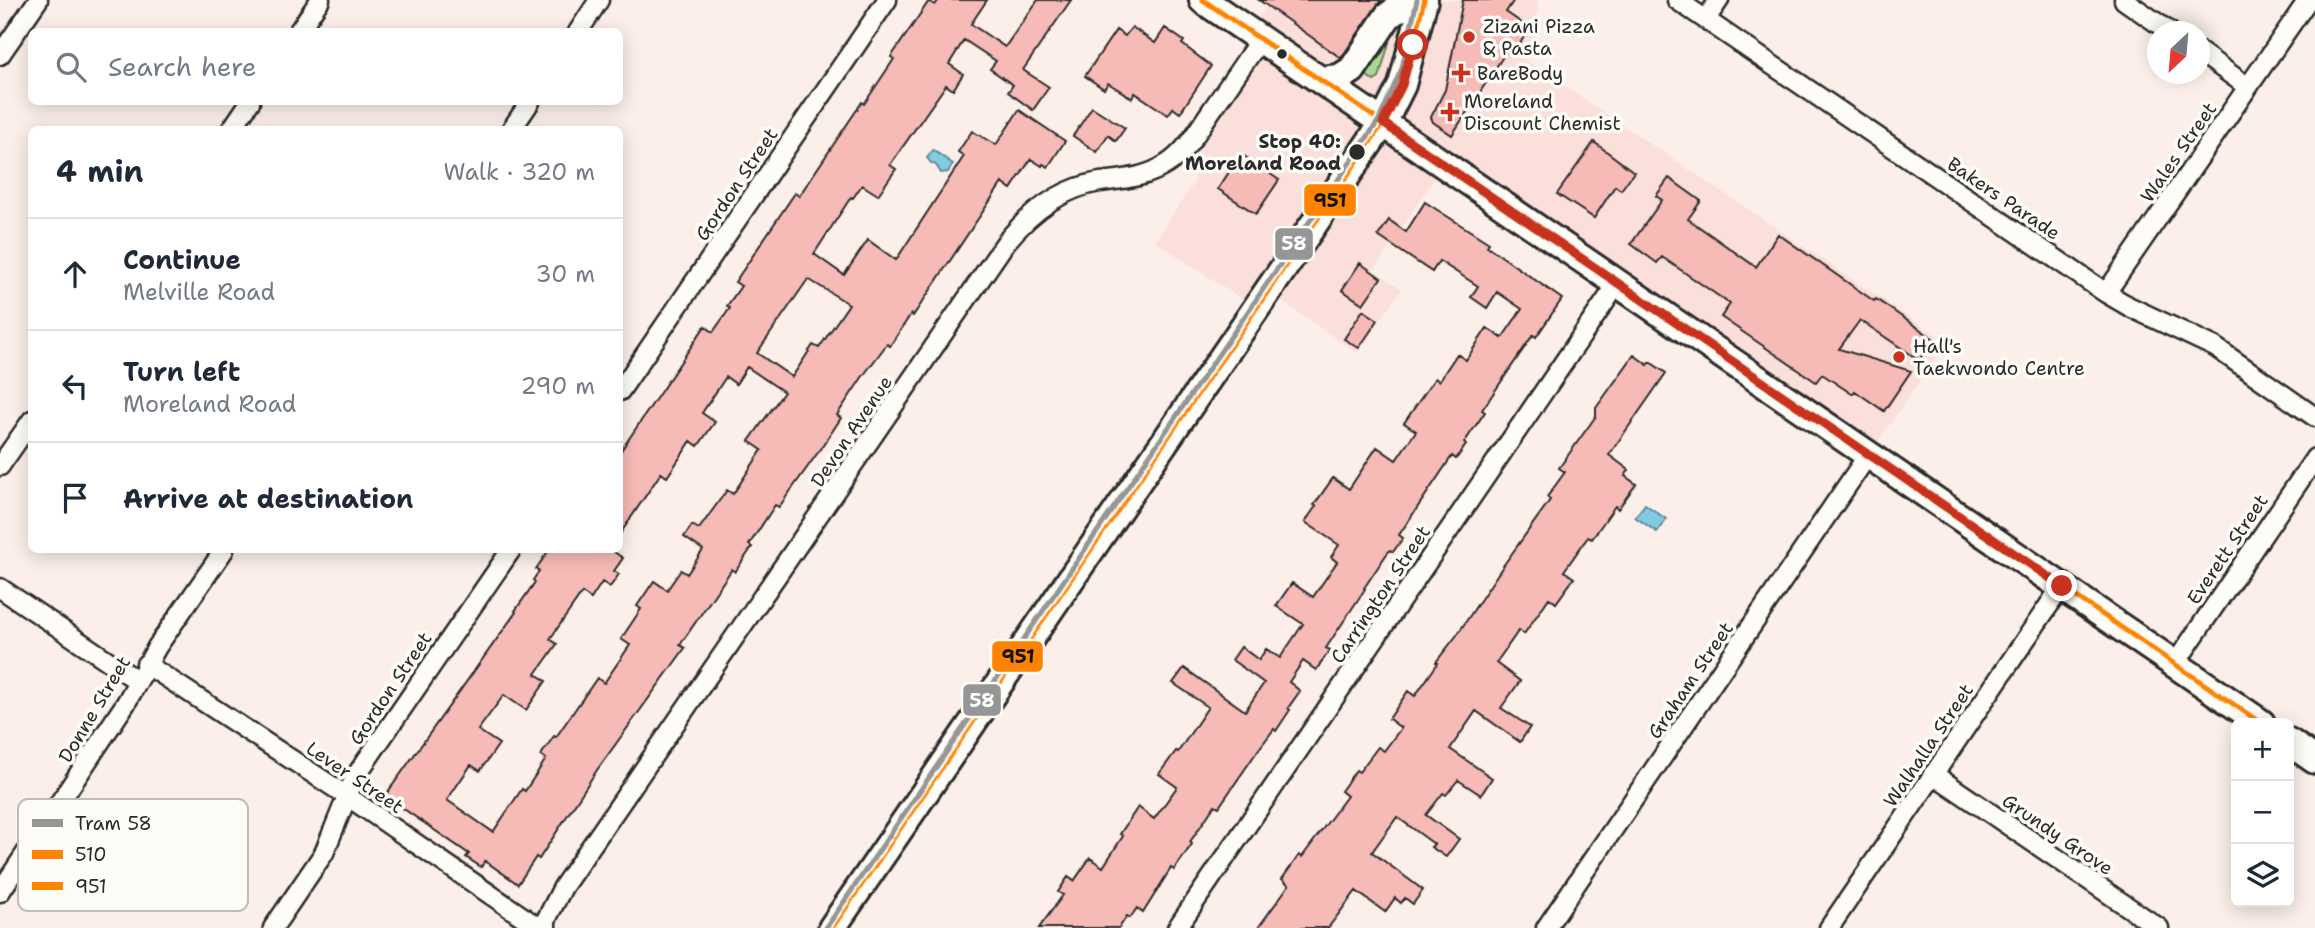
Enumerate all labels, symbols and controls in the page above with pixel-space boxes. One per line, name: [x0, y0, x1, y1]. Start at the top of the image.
place label: Zizani Pizza & Pasta: [1483, 14, 1595, 61]
north arrow: [2147, 21, 2210, 84]
search box: [28, 28, 623, 105]
route start: [1397, 29, 1428, 60]
marker: Zizani Pizza & Pasta: [1461, 29, 1477, 45]
unlabelled marker: [1275, 47, 1289, 61]
icon: search: [52, 48, 90, 86]
text: Search here: [108, 49, 257, 84]
place label: BareBody: [1477, 61, 1563, 86]
marker: BareBody: [1451, 63, 1471, 83]
place label: Moreland Discount Chemist: [1464, 89, 1621, 136]
street label: Wales Street: [2135, 97, 2222, 207]
marker: Moreland Discount Chemist: [1442, 104, 1458, 120]
street label: Gordon Street: [689, 123, 783, 246]
place label: Stop 40: Moreland Road: [1185, 129, 1341, 176]
marker: Stop 40: Moreland Road: [1347, 142, 1367, 162]
text: 4 min: [56, 151, 143, 192]
street label: Bakers Parade: [1942, 151, 2065, 245]
text: Walk · 320 m: [444, 157, 595, 187]
line badge: 951: [1303, 183, 1357, 217]
text: 951: [1313, 188, 1347, 213]
line badge: 58: [1274, 227, 1314, 261]
text: 58: [1281, 231, 1307, 256]
text: Continue: [123, 242, 241, 277]
icon: ahead: [56, 255, 94, 293]
text: 30 m: [536, 259, 595, 289]
text: Melville Road: [123, 277, 275, 307]
place label: Hall's Taekwondo Centre: [1913, 334, 2085, 381]
marker: Hall's Taekwondo Centre: [1891, 349, 1907, 365]
text: Turn left: [123, 354, 240, 389]
icon: left: [56, 367, 94, 405]
text: 290 m: [521, 371, 595, 401]
street label: Devon Avenue: [805, 371, 898, 492]
text: Moreland Road: [123, 389, 296, 419]
icon: arrive: [56, 479, 94, 517]
text: Arrive at destination: [123, 481, 413, 516]
street label: Everett Street: [2181, 489, 2274, 609]
street label: Carrington Street: [1325, 521, 1436, 668]
route end: [2046, 570, 2077, 601]
street label: Graham Street: [1642, 617, 1739, 744]
street label: Gordon Street: [343, 627, 437, 750]
line badge: 951: [991, 640, 1044, 673]
text: 951: [1001, 644, 1035, 669]
street label: Donne Street: [53, 651, 136, 767]
street label: Walhalla Street: [1878, 679, 1979, 812]
line badge: 58: [962, 683, 1002, 717]
text: 58: [969, 688, 995, 713]
map controls: [2231, 718, 2294, 907]
button: +: [2231, 718, 2294, 781]
street label: Lever Street: [301, 736, 408, 819]
button: −: [2231, 781, 2294, 844]
street label: Grundy Grove: [1997, 788, 2118, 881]
legend: [18, 799, 248, 911]
text: Tram 58: [75, 811, 152, 836]
text: 510: [75, 842, 107, 867]
button: layers: [2231, 844, 2294, 907]
text: 951: [75, 874, 107, 899]

